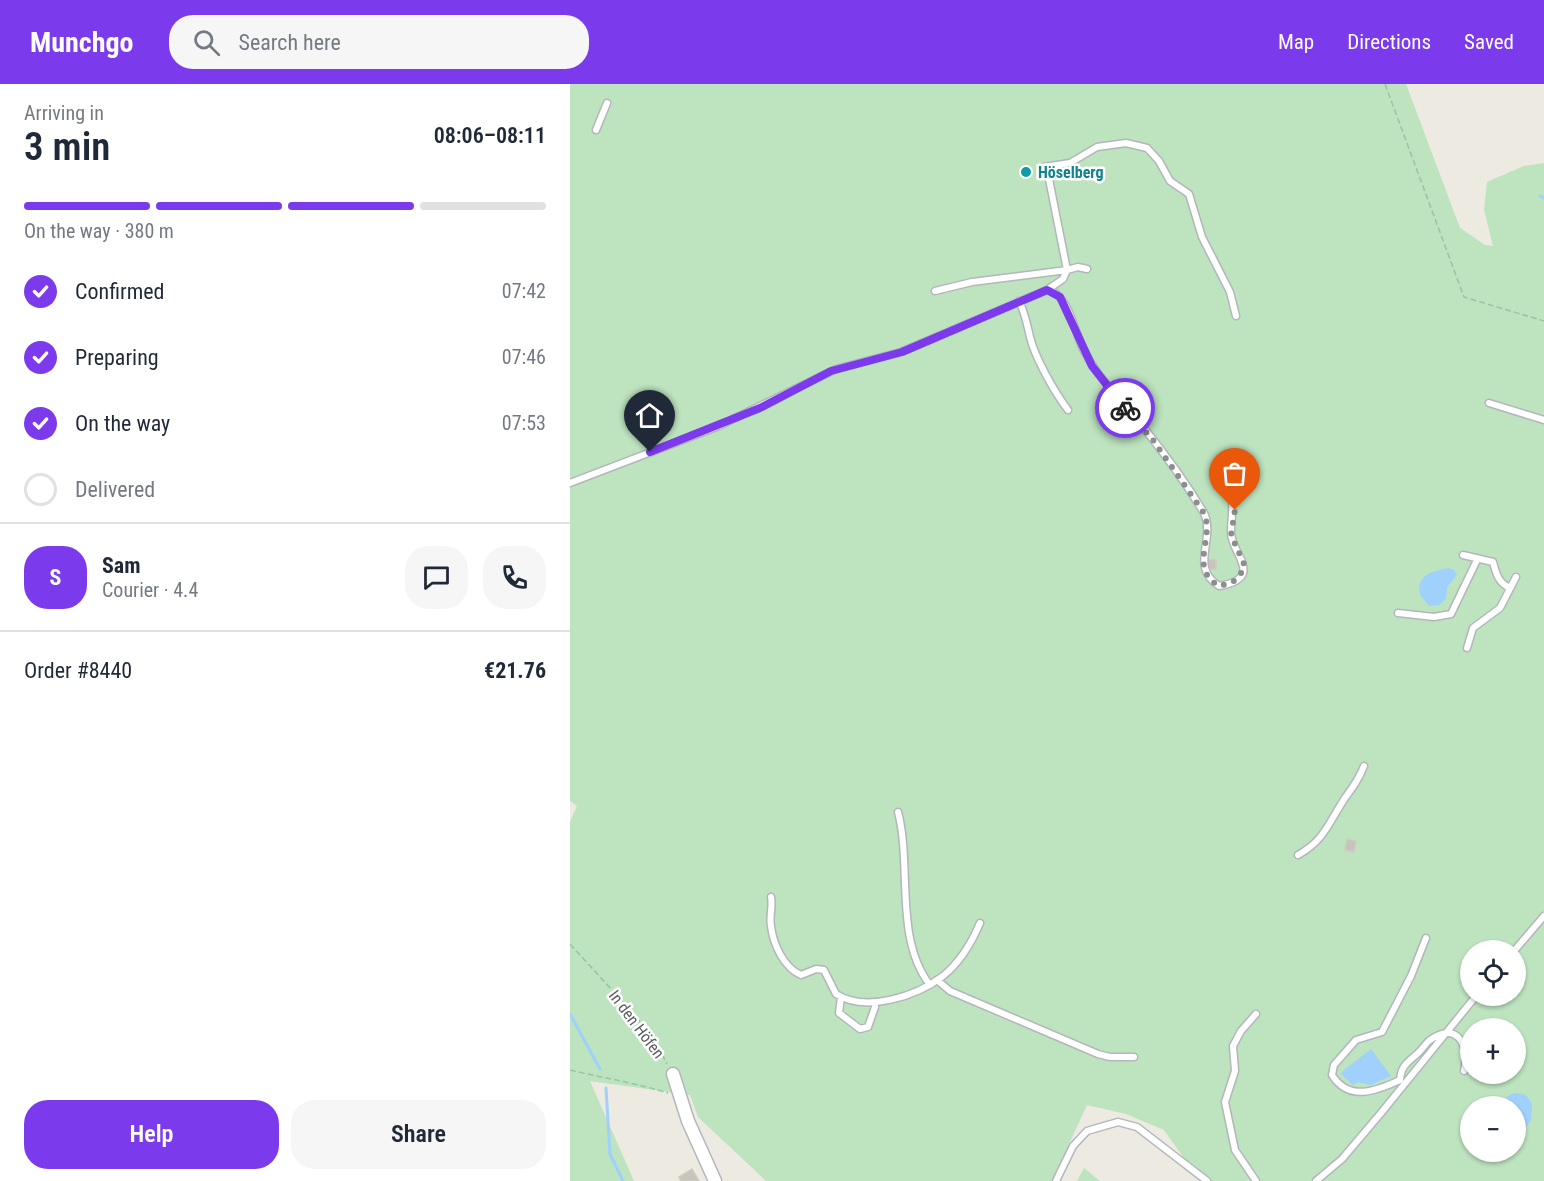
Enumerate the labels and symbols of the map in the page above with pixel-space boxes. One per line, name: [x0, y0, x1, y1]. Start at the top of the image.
place label: Höselberg: [1038, 163, 1104, 182]
marker: Höselberg: [1019, 165, 1033, 179]
courier: [1095, 378, 1155, 438]
pin: [624, 390, 675, 452]
pin: [1209, 448, 1260, 510]
street label: In den Höfen: [605, 986, 668, 1062]

